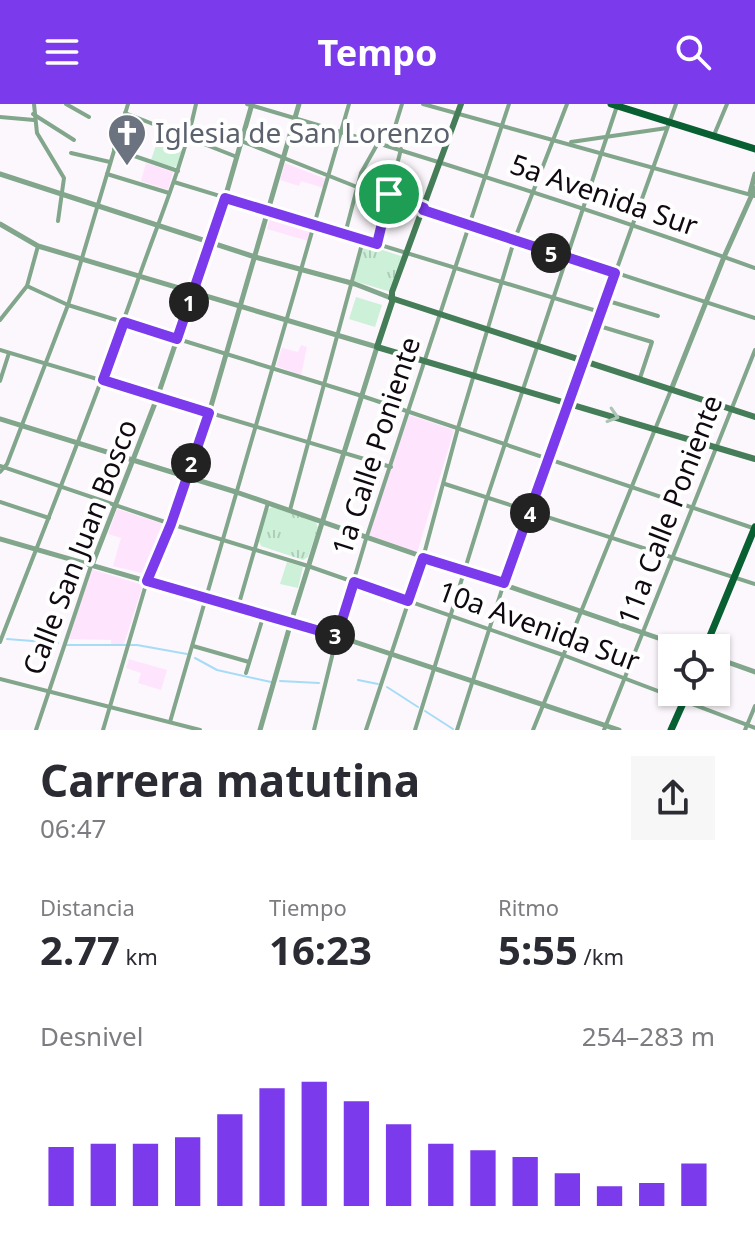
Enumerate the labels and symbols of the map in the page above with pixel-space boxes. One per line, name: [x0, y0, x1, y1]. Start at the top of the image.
church icon: Iglesia de San Lorenzo: [106, 112, 148, 167]
place label: Iglesia de San Lorenzo: [155, 113, 450, 151]
street label: 5a Avenida Sur: [506, 144, 704, 244]
pin: [355, 160, 423, 228]
pin: 5: [531, 233, 571, 273]
pin: 1: [169, 282, 209, 322]
street label: 1a Calle Poniente: [322, 332, 428, 560]
street label: 11a Calle Poniente: [608, 389, 730, 630]
one-way arrow: [606, 407, 620, 423]
street label: Calle San Juan Bosco: [13, 413, 145, 680]
pin: 2: [171, 443, 211, 483]
pin: 4: [510, 493, 550, 533]
street label: 10a Avenida Sur: [433, 571, 646, 679]
pin: 3: [315, 615, 355, 655]

